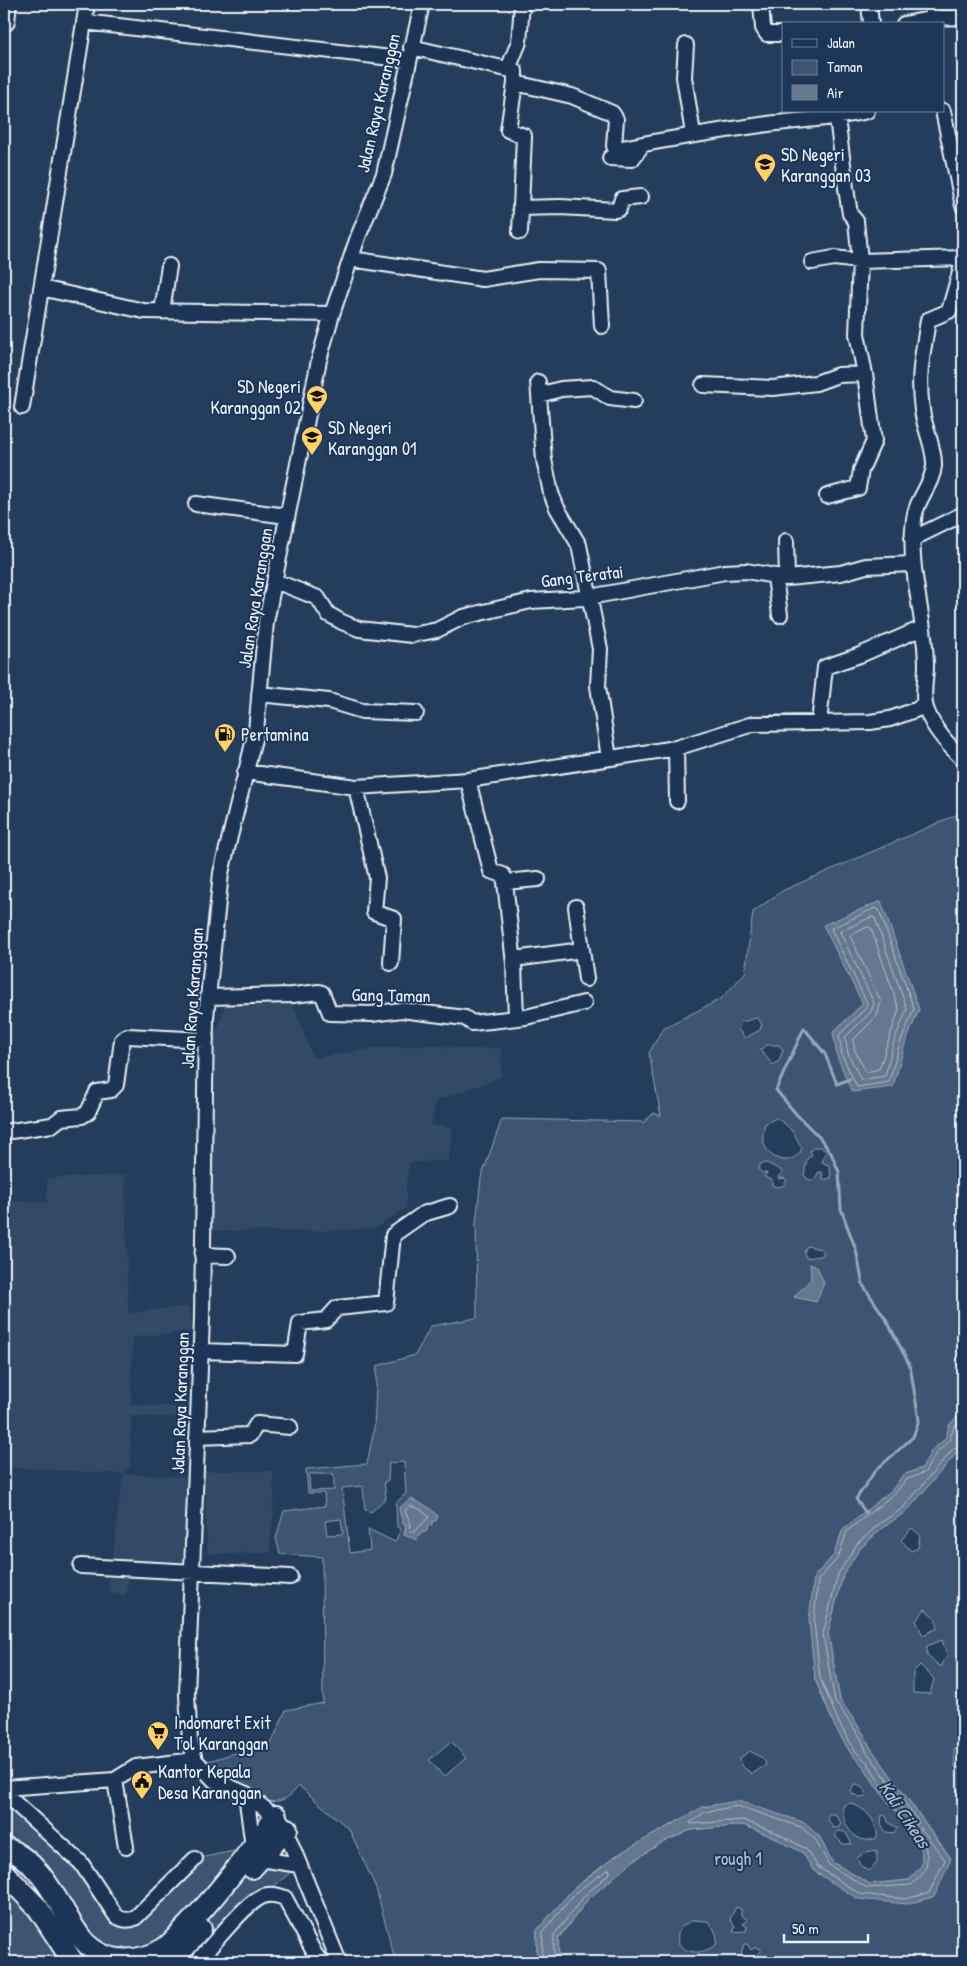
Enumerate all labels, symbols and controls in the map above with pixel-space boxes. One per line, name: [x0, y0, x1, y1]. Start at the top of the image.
legend: [782, 22, 944, 112]
street label: Jalan Raya Karanggan: [350, 31, 406, 175]
text: Jalan: [827, 32, 855, 53]
text: Taman: [827, 56, 863, 77]
text: Air: [827, 82, 844, 103]
place label: SD Negeri Karanggan 03: [781, 142, 871, 188]
school or university icon: SD Negeri Karanggan 03: [753, 152, 777, 183]
place label: SD Negeri Karanggan 02: [211, 374, 302, 420]
school or university icon: SD Negeri Karanggan 02: [305, 384, 329, 415]
place label: SD Negeri Karanggan 01: [328, 415, 417, 461]
school or university icon: SD Negeri Karanggan 01: [300, 425, 324, 456]
street label: Jalan Raya Karanggan: [232, 526, 278, 670]
street label: Gang Teratai: [539, 559, 625, 593]
fuel station icon: Pertamina: [213, 722, 237, 753]
place label: Pertamina: [241, 722, 308, 747]
street label: Jalan Raya Karanggan: [175, 926, 209, 1070]
street label: Gang Taman: [351, 982, 431, 1008]
street label: Jalan Raya Karanggan: [165, 1332, 195, 1474]
place label: Indomaret Exit Tol Karanggan: [174, 1710, 271, 1756]
supermarket icon: Indomaret Exit Tol Karanggan: [146, 1720, 170, 1751]
place label: Kantor Kepala Desa Karanggan: [158, 1759, 262, 1805]
public building icon: Kantor Kepala Desa Karanggan: [130, 1769, 154, 1800]
water label: Kali Cikeas: [873, 1775, 938, 1854]
park label: rough 1: [714, 1846, 762, 1871]
scale bar: [784, 1911, 868, 1943]
text: 50 m: [792, 1918, 819, 1939]

